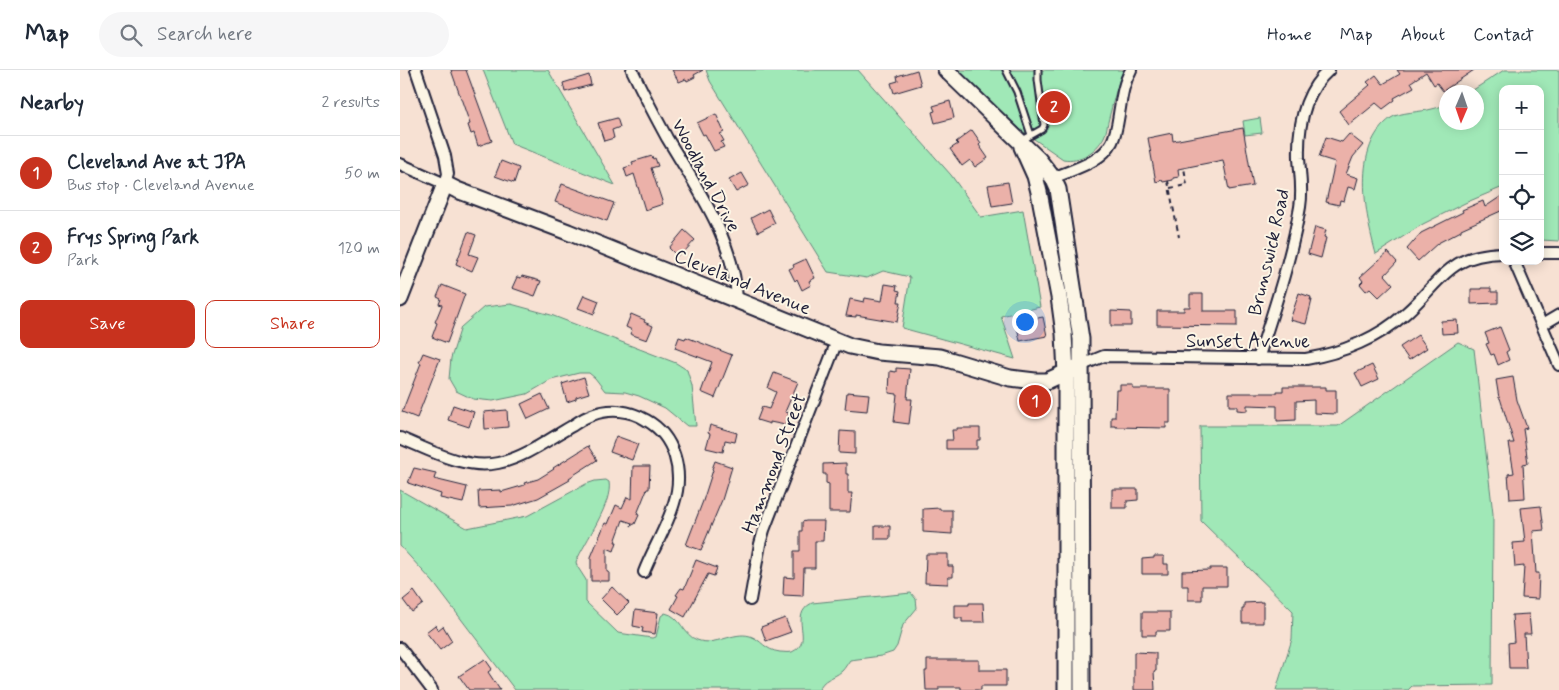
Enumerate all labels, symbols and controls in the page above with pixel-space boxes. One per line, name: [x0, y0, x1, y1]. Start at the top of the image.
search box: [99, 12, 449, 57]
text: Map: [25, 19, 69, 50]
icon: search: [117, 21, 145, 49]
text: Search here: [157, 22, 253, 47]
text: Home: [1267, 23, 1312, 47]
text: Map: [1340, 23, 1373, 47]
text: About: [1401, 23, 1445, 47]
text: Contact: [1473, 23, 1534, 47]
north arrow: [1439, 85, 1484, 130]
map controls: [1499, 85, 1544, 265]
button: +: [1499, 85, 1544, 130]
pin: 2: [1038, 88, 1070, 126]
text: Nearby: [20, 89, 84, 117]
text: 2 results: [322, 92, 380, 113]
street label: Woodland Drive: [665, 115, 746, 237]
button: −: [1499, 130, 1544, 175]
text: Cleveland Ave at JPA: [67, 150, 246, 175]
text: 1: [32, 163, 40, 184]
text: 50 m: [344, 163, 380, 184]
text: Bus stop · Cleveland Avenue: [67, 175, 255, 196]
button: locate: [1499, 175, 1544, 220]
street label: Brunswick Road: [1243, 187, 1296, 318]
button: layers: [1499, 220, 1544, 265]
text: Frys Spring Park: [67, 225, 199, 250]
text: 2: [32, 238, 40, 259]
text: 120 m: [338, 238, 380, 259]
street label: Cleveland Avenue: [670, 244, 814, 321]
text: Park: [67, 250, 99, 271]
button: Save: [20, 300, 195, 348]
button: Share: [205, 300, 380, 348]
your location: [1012, 309, 1038, 335]
street label: Sunset Avenue: [1186, 329, 1310, 354]
pin: 1: [1019, 382, 1051, 420]
street label: Hammond Street: [736, 390, 813, 537]

